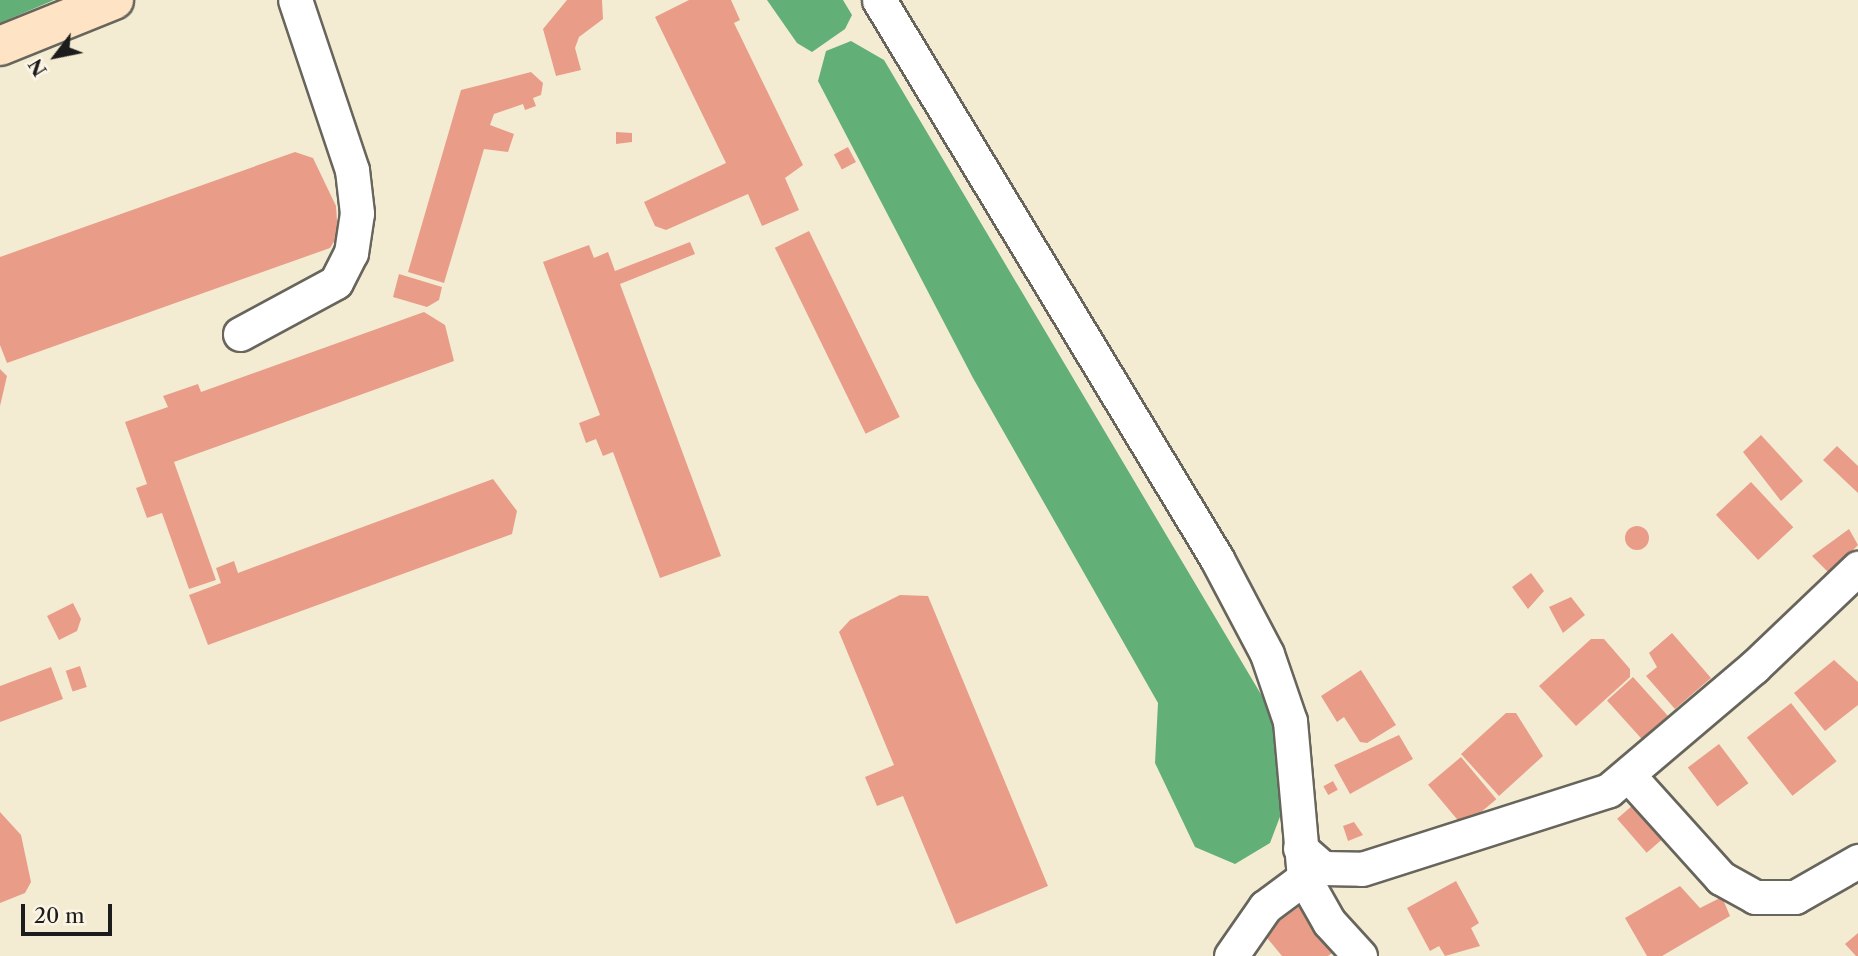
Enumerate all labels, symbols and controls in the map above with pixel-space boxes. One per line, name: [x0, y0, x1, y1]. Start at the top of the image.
north arrow: [21, 21, 91, 91]
text: N: [24, 54, 52, 80]
scale bar: [24, 890, 116, 934]
text: 20 m: [34, 903, 85, 928]

